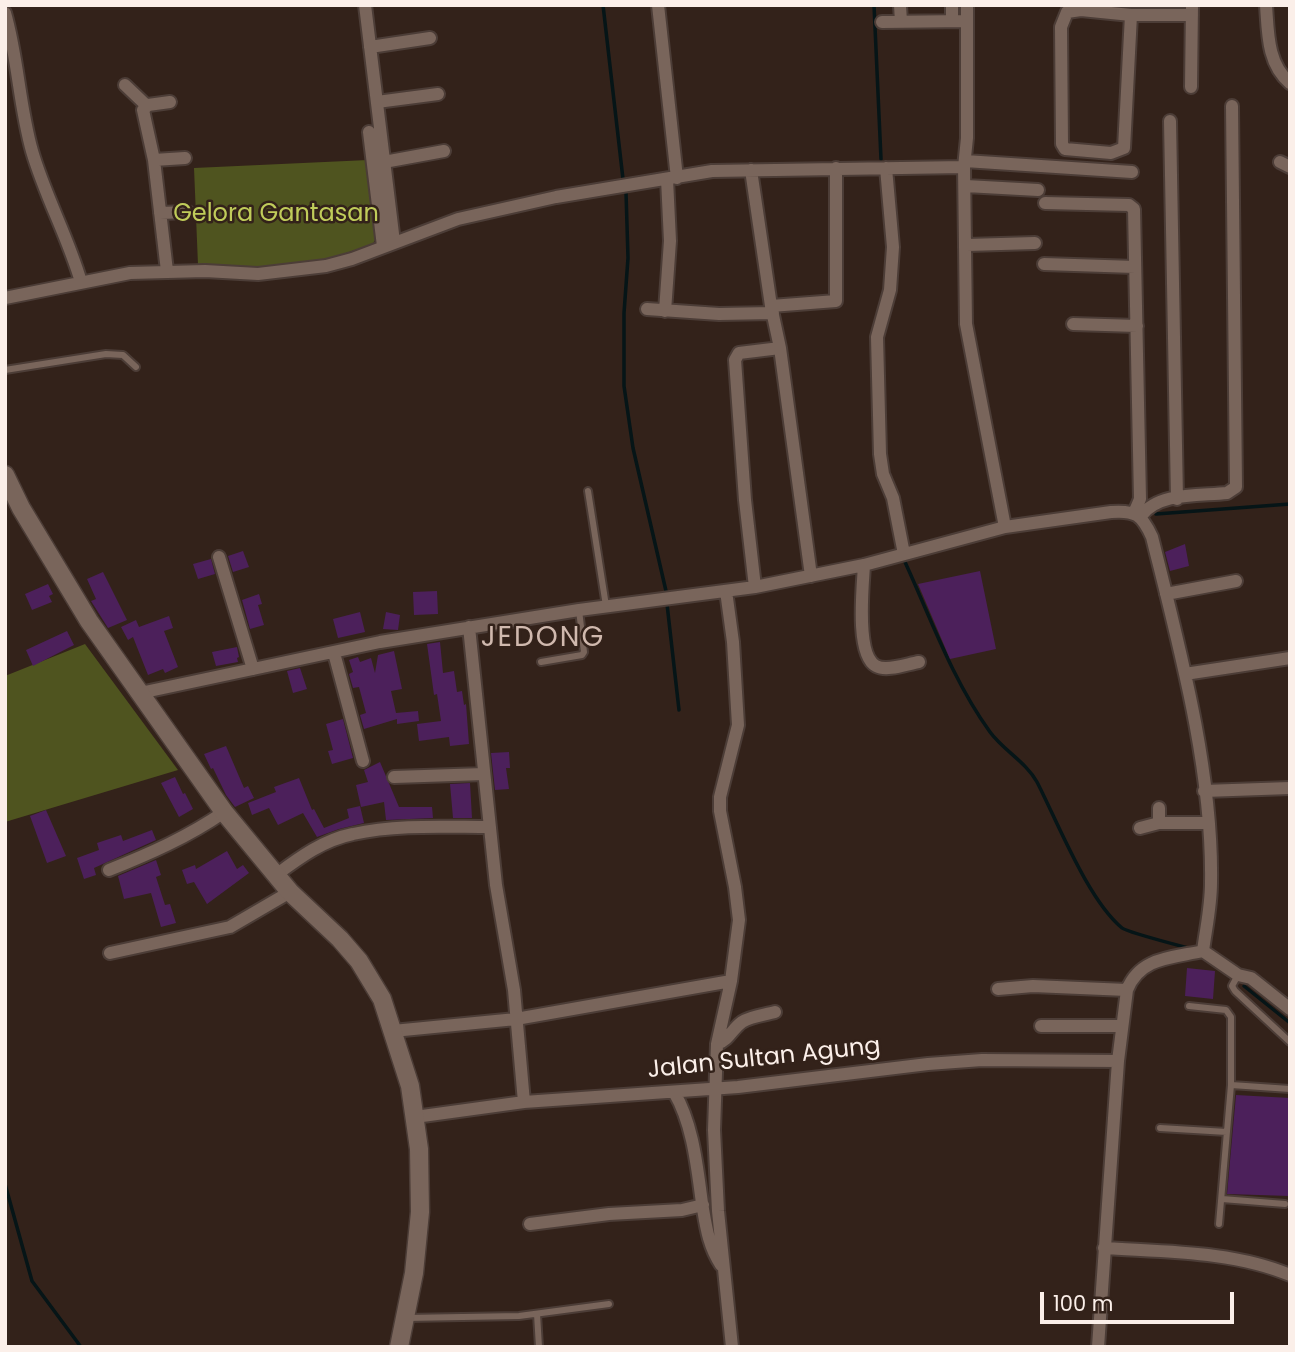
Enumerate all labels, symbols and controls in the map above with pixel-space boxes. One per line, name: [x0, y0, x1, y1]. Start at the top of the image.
park label: Gelora Gantasan: [173, 201, 379, 229]
district label: JEDONG: [482, 622, 604, 656]
street label: Jalan Sultan Agung: [646, 1032, 882, 1086]
scale bar: [1043, 1278, 1237, 1322]
text: 100 m: [1053, 1289, 1113, 1318]

